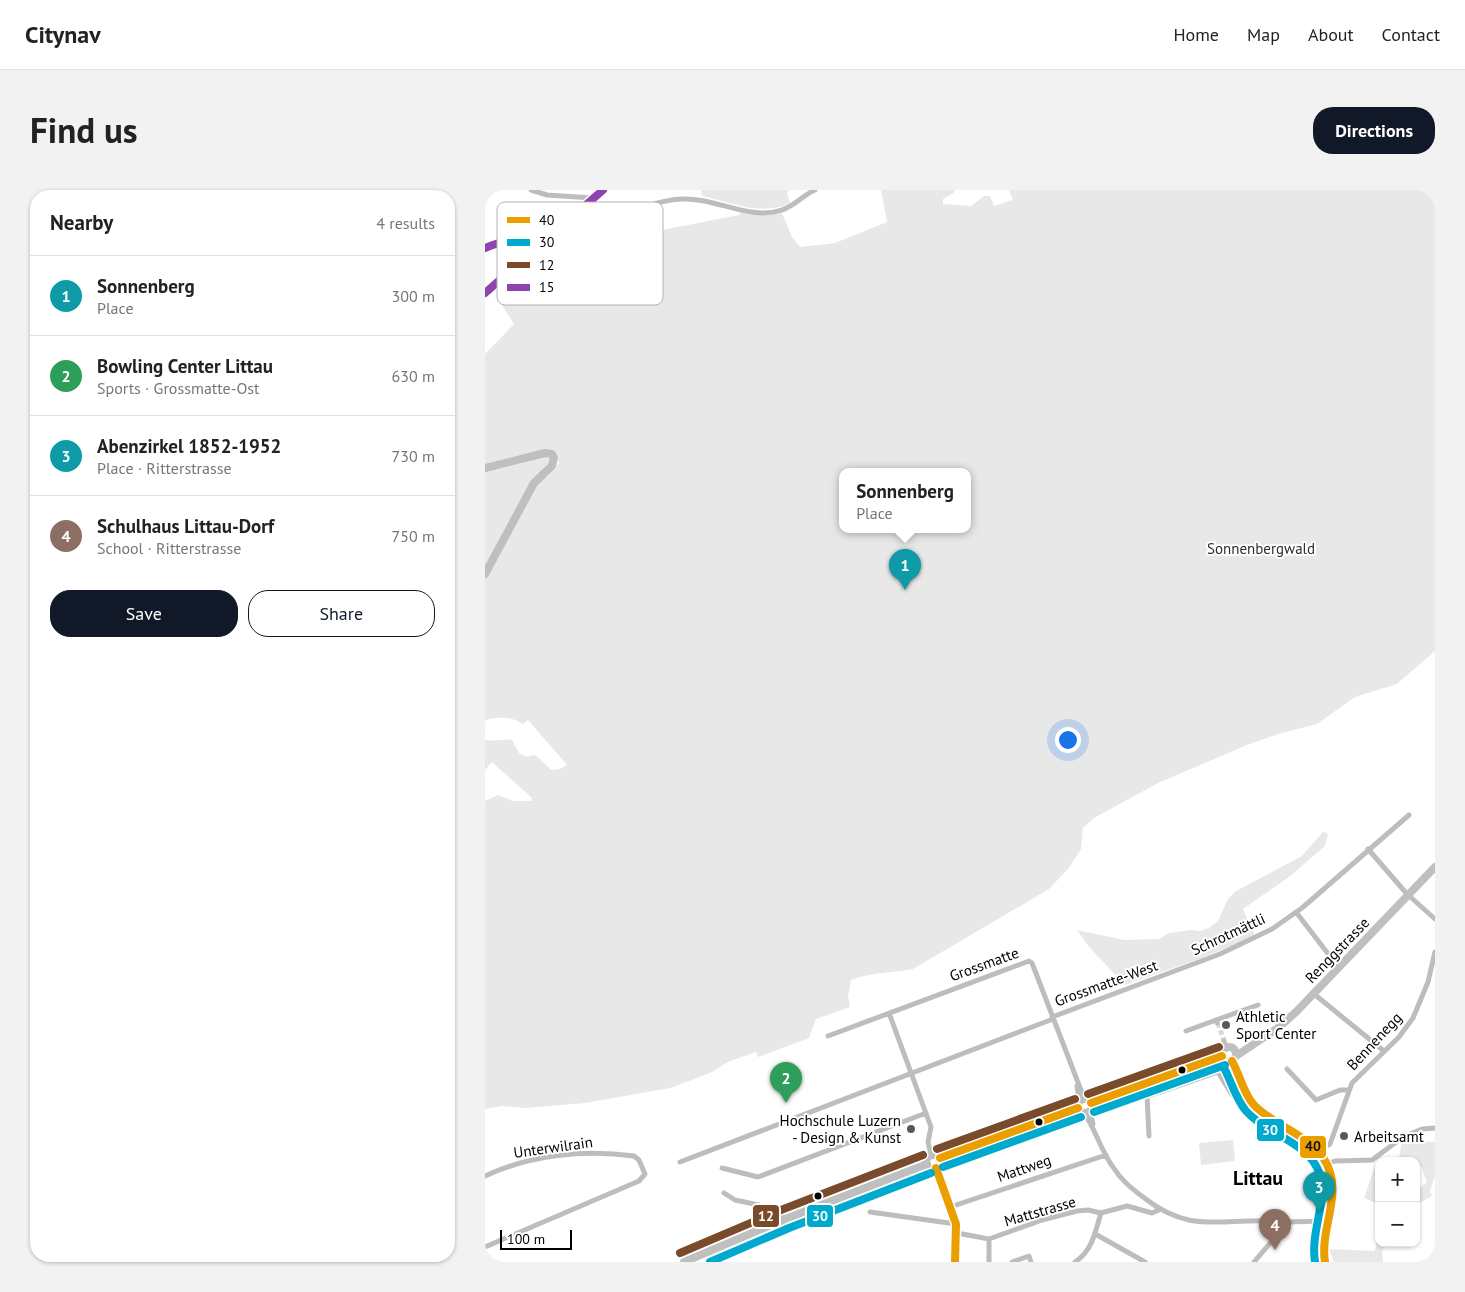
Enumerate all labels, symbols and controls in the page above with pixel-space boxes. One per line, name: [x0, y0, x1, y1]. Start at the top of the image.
text: Citynav: [25, 19, 101, 50]
text: Home: [1173, 23, 1219, 46]
text: Map: [1247, 23, 1280, 46]
text: About: [1308, 23, 1354, 46]
text: Contact: [1382, 23, 1440, 46]
text: Find us: [30, 107, 138, 153]
button: Directions: [1313, 107, 1435, 154]
legend: [497, 202, 663, 305]
text: Nearby: [50, 209, 113, 236]
text: 40: [539, 211, 555, 229]
text: 4 results: [376, 213, 435, 233]
text: 30: [539, 233, 555, 251]
text: 12: [539, 256, 554, 274]
text: Sonnenberg: [97, 274, 195, 298]
text: 15: [539, 278, 554, 296]
text: 1: [61, 286, 71, 306]
text: 300 m: [392, 286, 435, 306]
text: Place: [97, 298, 134, 318]
text: Bowling Center Littau: [97, 354, 273, 378]
text: 2: [61, 366, 71, 386]
text: 630 m: [392, 366, 435, 386]
text: Sports · Grossmatte-Ost: [97, 378, 260, 398]
text: Abenzirkel 1852-1952: [97, 434, 281, 458]
text: 3: [61, 446, 71, 466]
text: 730 m: [392, 446, 435, 466]
text: Place · Ritterstrasse: [97, 458, 232, 478]
popup: [839, 468, 971, 533]
text: Sonnenberg: [856, 479, 954, 503]
text: Place: [856, 503, 893, 523]
text: Schulhaus Littau-Dorf: [97, 514, 274, 538]
text: 4: [61, 526, 71, 546]
text: 750 m: [392, 526, 435, 546]
text: School · Ritterstrasse: [97, 538, 241, 558]
park label: Sonnenbergwald: [1207, 539, 1315, 558]
pin: 1: [889, 549, 921, 590]
button: Save: [50, 590, 238, 637]
button: Share: [248, 590, 435, 637]
your location: [1055, 727, 1081, 753]
street label: Schrotmättli: [1188, 909, 1268, 959]
street label: Renggstrasse: [1301, 913, 1373, 987]
street label: Grossmatte: [947, 943, 1021, 985]
street label: Grossmatte-West: [1052, 956, 1160, 1010]
place label: Athletic Sport Center: [1236, 1007, 1316, 1043]
street label: Bennenegg: [1342, 1008, 1406, 1074]
marker: Athletic Sport Center: [1220, 1019, 1232, 1031]
pin: 2: [770, 1062, 802, 1103]
unlabelled marker: [1177, 1065, 1187, 1075]
place label: Hochschule Luzern - Design & Kunst: [780, 1111, 901, 1147]
unlabelled marker: [1034, 1117, 1044, 1127]
line badge: 30: [1256, 1118, 1285, 1142]
text: 30: [1262, 1121, 1278, 1139]
marker: Hochschule Luzern - Design & Kunst: [905, 1123, 917, 1135]
place label: Arbeitsamt: [1354, 1127, 1424, 1146]
marker: Arbeitsamt: [1338, 1130, 1350, 1142]
street label: Unterwilrain: [512, 1132, 594, 1162]
line badge: 40: [1299, 1135, 1327, 1159]
text: 40: [1305, 1137, 1321, 1155]
street label: Mattweg: [994, 1150, 1054, 1186]
map controls: [1375, 1157, 1420, 1247]
button: +: [1375, 1157, 1420, 1202]
district label: Littau: [1233, 1165, 1283, 1191]
pin: 3: [1303, 1171, 1335, 1212]
unlabelled marker: [813, 1191, 823, 1201]
street label: Mattstrasse: [1002, 1192, 1078, 1230]
button: −: [1375, 1202, 1420, 1247]
line badge: 12: [752, 1204, 780, 1228]
line badge: 30: [806, 1204, 834, 1228]
text: 12: [758, 1207, 774, 1225]
text: 30: [812, 1207, 828, 1225]
pin: 4: [1259, 1209, 1291, 1250]
scale bar: [500, 1227, 573, 1250]
text: 100 m: [507, 1230, 545, 1248]

